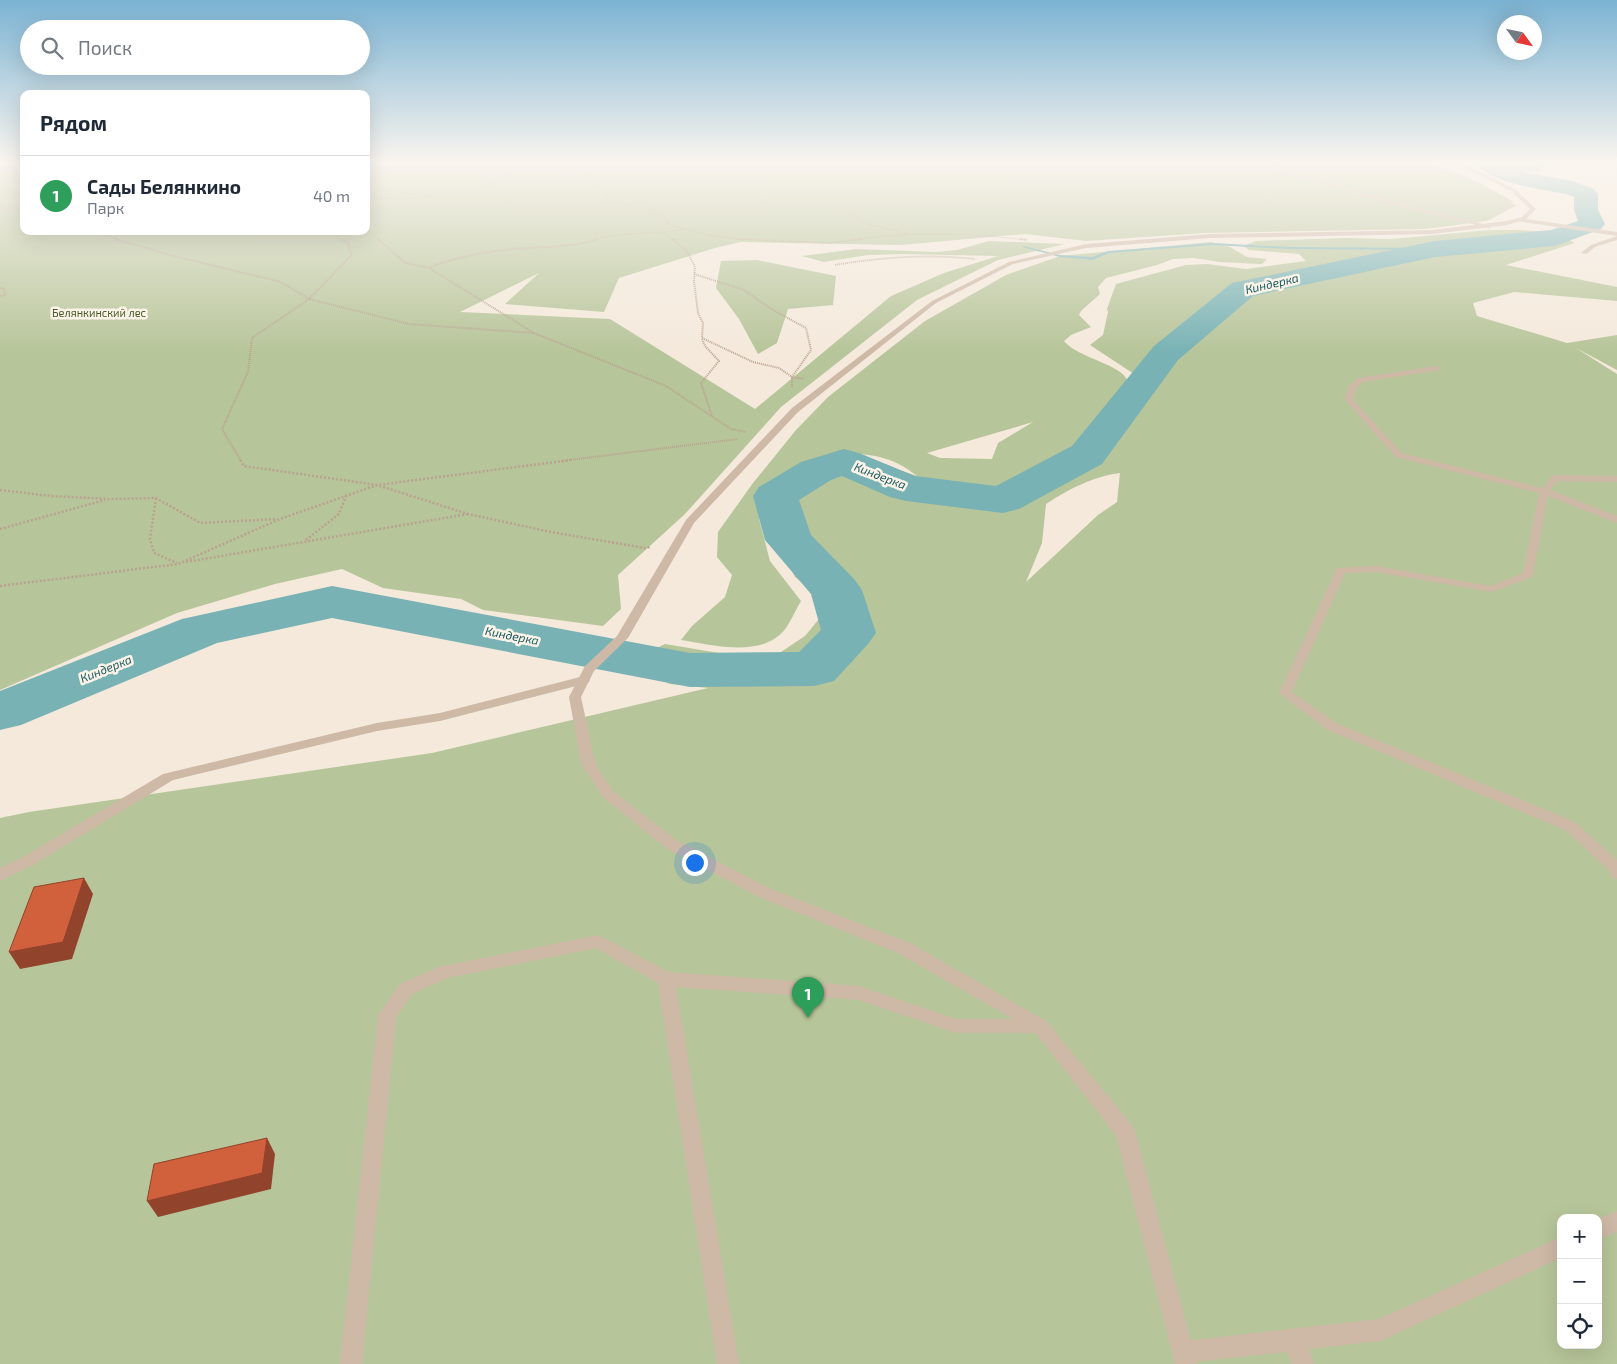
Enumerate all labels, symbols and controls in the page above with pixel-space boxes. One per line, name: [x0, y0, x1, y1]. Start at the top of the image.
north arrow: [1497, 15, 1542, 60]
search box: [20, 20, 370, 75]
icon: search: [38, 34, 66, 62]
text: Поиск: [78, 36, 132, 59]
text: Рядом: [40, 110, 107, 135]
text: Сады Белянкино: [87, 175, 241, 198]
text: 1: [53, 186, 59, 205]
text: 40 m: [313, 186, 350, 205]
text: Парк: [87, 198, 124, 217]
water label: Киндерка: [1244, 270, 1300, 296]
park label: Белянкинский лес: [52, 306, 146, 319]
water label: Киндерка: [853, 459, 908, 491]
water label: Киндерка: [484, 623, 540, 647]
water label: Киндерка: [78, 651, 133, 685]
your location: [682, 850, 708, 876]
pin: 1: [792, 977, 824, 1018]
map controls: [1557, 1214, 1602, 1349]
button: +: [1557, 1214, 1602, 1259]
button: −: [1557, 1259, 1602, 1304]
button: locate: [1557, 1304, 1602, 1349]

